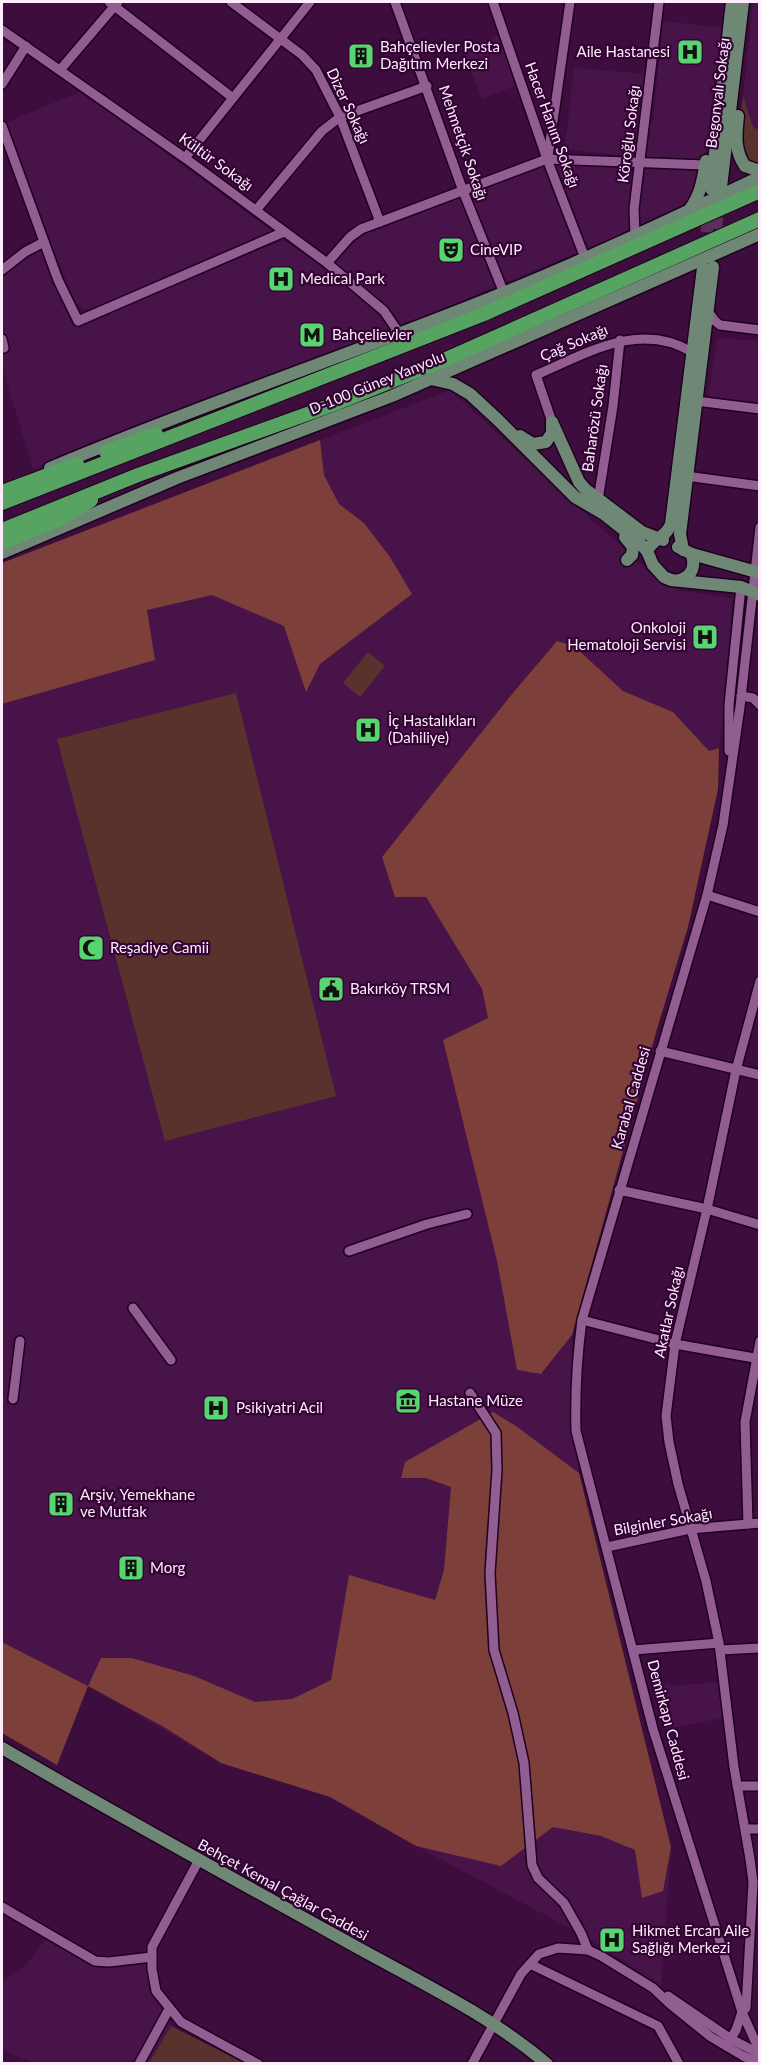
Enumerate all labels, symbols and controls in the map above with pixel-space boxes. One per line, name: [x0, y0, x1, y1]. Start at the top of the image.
place label: Bahçelievler Posta Dağıtım Merkezi: [380, 37, 500, 72]
hospital icon: Aile Hastanesi: [675, 37, 705, 67]
street label: Begonyalı Sokağı: [701, 37, 733, 149]
building icon: Bahçelievler Posta Dağıtım Merkezi: [346, 41, 376, 71]
place label: Aile Hastanesi: [577, 42, 670, 60]
street label: Hacer Hanım Sokağı: [522, 59, 584, 190]
street label: Dizer Sokağı: [324, 65, 374, 146]
street label: Mehmetçik Sokağı: [436, 83, 492, 203]
street label: Köroğlu Sokağı: [613, 84, 643, 184]
street label: Kültür Sokağı: [176, 128, 257, 194]
theatre icon: CineVIP: [436, 235, 466, 265]
place label: CineVIP: [470, 240, 522, 258]
hospital icon: Medical Park: [266, 264, 296, 294]
place label: Medical Park: [300, 269, 385, 287]
metro station icon: Bahçelievler: [297, 320, 327, 350]
street label: Çağ Sokağı: [537, 320, 610, 364]
place label: Bahçelievler: [332, 325, 412, 343]
street label: D-100 Güney Yanyolu: [306, 347, 447, 417]
street label: Baharözü Sokağı: [578, 363, 610, 473]
place label: Onkoloji Hematoloji Servisi: [567, 618, 686, 653]
hospital icon: Onkoloji Hematoloji Servisi: [690, 622, 720, 652]
place label: İç Hastalıkları (Dahiliye): [388, 711, 476, 746]
hospital icon: İç Hastalıkları (Dahiliye): [353, 715, 383, 745]
mosque icon: Reşadiye Camii: [76, 933, 106, 963]
place label: Reşadiye Camii: [110, 938, 209, 956]
public building icon: Bakırköy TRSM: [316, 974, 346, 1004]
place label: Bakırköy TRSM: [350, 979, 450, 997]
street label: Karabal Caddesi: [607, 1044, 653, 1151]
street label: Akatlar Sokağı: [649, 1264, 687, 1359]
museum icon: Hastane Müze: [393, 1386, 423, 1416]
place label: Hastane Müze: [428, 1391, 523, 1409]
hospital icon: Psikiyatri Acil: [201, 1393, 231, 1423]
place label: Psikiyatri Acil: [236, 1398, 323, 1416]
place label: Arşiv, Yemekhane ve Mutfak: [80, 1485, 195, 1520]
building icon: Arşiv, Yemekhane ve Mutfak: [46, 1489, 76, 1519]
street label: Bilginler Sokağı: [612, 1503, 714, 1539]
building icon: Morg: [116, 1553, 146, 1583]
place label: Morg: [150, 1558, 185, 1576]
street label: Demirkapı Caddesi: [644, 1658, 694, 1782]
street label: Behçet Kemal Çağlar Caddesi: [195, 1835, 372, 1944]
place label: Hikmet Ercan Aile Sağlığı Merkezi: [632, 1921, 749, 1956]
hospital icon: Hikmet Ercan Aile Sağlığı Merkezi: [597, 1925, 627, 1955]

